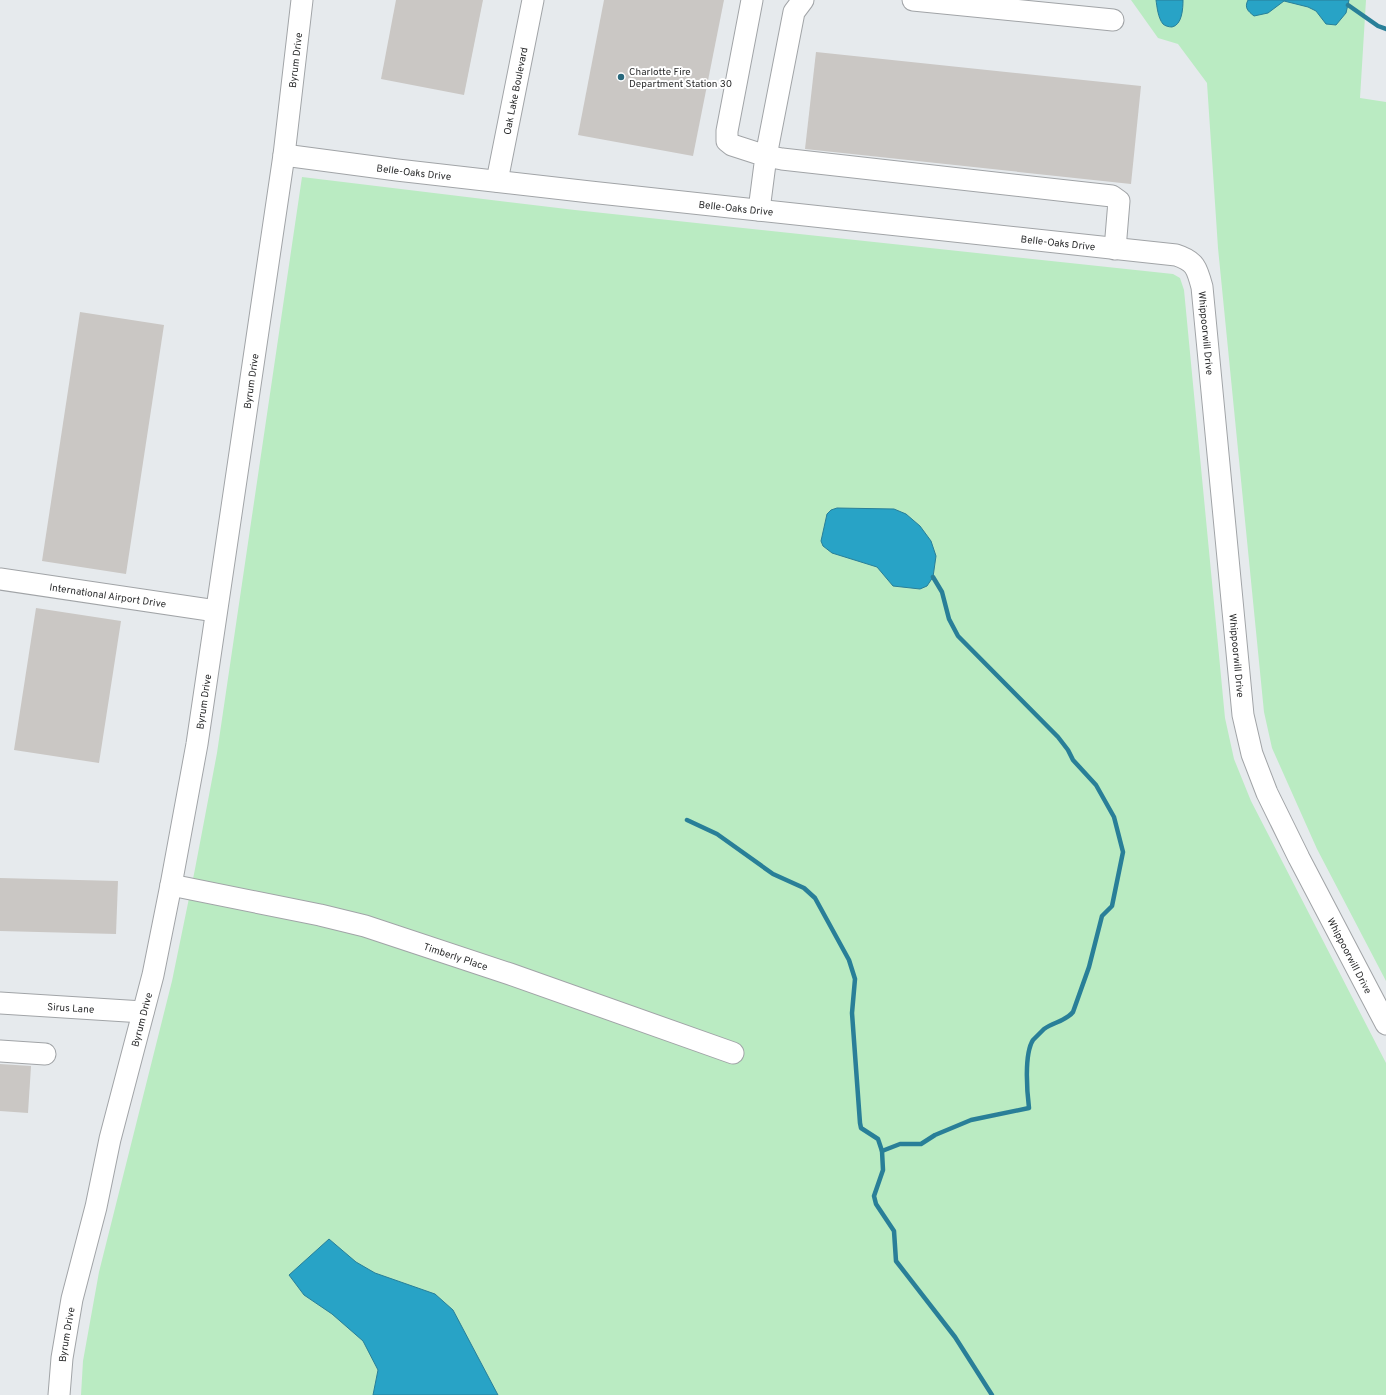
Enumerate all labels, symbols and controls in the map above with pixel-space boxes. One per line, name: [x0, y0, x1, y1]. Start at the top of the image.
street label: Byrum Drive: [287, 32, 306, 89]
street label: Oak Lake Boulevard: [501, 46, 531, 136]
place label: Charlotte Fire Department Station 30: [629, 66, 732, 91]
marker: Charlotte Fire Department Station 30: [616, 72, 626, 82]
street label: Belle-Oaks Drive: [376, 162, 452, 184]
street label: Belle-Oaks Drive: [698, 199, 774, 220]
street label: Belle-Oaks Drive: [1020, 233, 1096, 254]
street label: Whippoorwill Drive: [1194, 291, 1215, 376]
street label: Byrum Drive: [242, 353, 263, 410]
street label: International Airport Drive: [48, 581, 167, 612]
street label: Whippoorwill Drive: [1225, 613, 1246, 698]
street label: Byrum Drive: [194, 673, 215, 730]
street label: Whippoorwill Drive: [1323, 916, 1374, 996]
street label: Timberly Place: [421, 941, 489, 974]
street label: Byrum Drive: [129, 991, 156, 1048]
street label: Sirus Lane: [47, 1001, 95, 1017]
street label: Byrum Drive: [57, 1306, 79, 1363]

